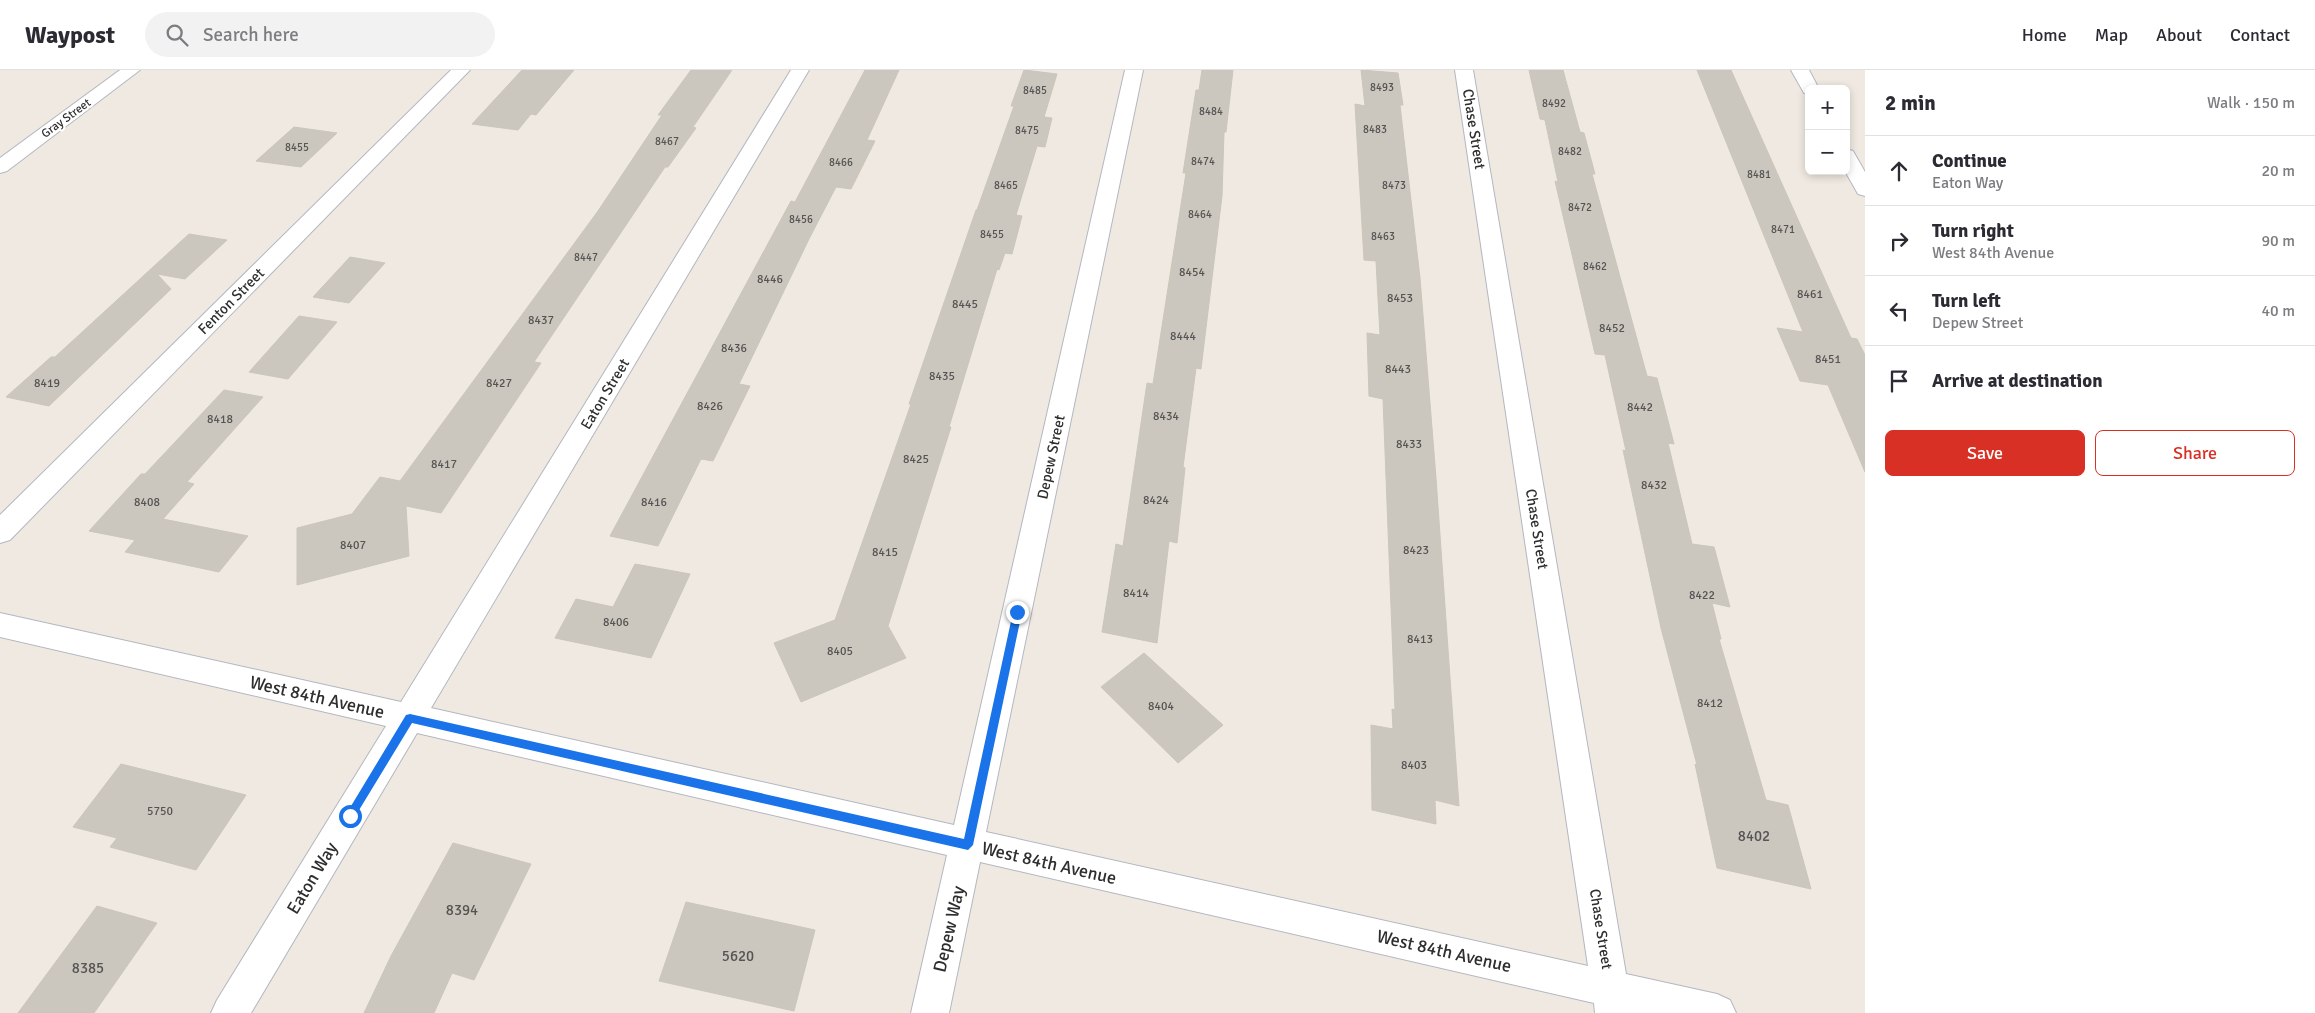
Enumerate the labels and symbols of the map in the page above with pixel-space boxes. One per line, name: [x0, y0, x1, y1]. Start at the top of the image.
house number: 8493: [1370, 81, 1394, 94]
house number: 8485: [1023, 84, 1047, 97]
street label: Chase Street: [1459, 87, 1489, 171]
street label: Gray Street: [39, 95, 94, 141]
house number: 8492: [1542, 97, 1566, 110]
house number: 8484: [1199, 105, 1223, 118]
house number: 8483: [1363, 123, 1387, 136]
house number: 8475: [1015, 124, 1039, 137]
house number: 8467: [655, 135, 679, 148]
house number: 8455: [285, 141, 309, 154]
house number: 8482: [1558, 145, 1582, 158]
house number: 8474: [1191, 155, 1215, 168]
house number: 8466: [829, 156, 853, 169]
house number: 8481: [1747, 168, 1771, 181]
house number: 8465: [994, 179, 1018, 192]
house number: 8473: [1382, 179, 1406, 192]
house number: 8472: [1568, 201, 1592, 214]
house number: 8464: [1188, 208, 1212, 221]
house number: 8456: [789, 213, 813, 226]
house number: 8471: [1771, 223, 1795, 236]
house number: 8455: [980, 228, 1004, 241]
house number: 8463: [1371, 230, 1395, 243]
house number: 8447: [574, 251, 598, 264]
house number: 8462: [1583, 260, 1607, 273]
street label: Fenton Street: [194, 264, 268, 338]
house number: 8454: [1179, 265, 1205, 280]
house number: 8446: [757, 272, 783, 287]
house number: 8461: [1797, 287, 1823, 302]
house number: 8453: [1387, 291, 1413, 306]
house number: 8445: [952, 297, 978, 312]
house number: 8437: [528, 313, 554, 328]
house number: 8452: [1599, 321, 1625, 336]
house number: 8444: [1170, 329, 1196, 344]
house number: 8436: [721, 341, 747, 356]
house number: 8451: [1815, 352, 1841, 367]
street label: Eaton Street: [577, 355, 633, 433]
house number: 8443: [1385, 362, 1411, 377]
house number: 8435: [929, 369, 955, 384]
house number: 8419: [34, 376, 60, 391]
house number: 8427: [486, 376, 512, 391]
house number: 8426: [697, 399, 723, 414]
house number: 8442: [1627, 400, 1653, 415]
house number: 8434: [1153, 409, 1179, 424]
house number: 8418: [207, 412, 233, 427]
street label: Depew Street: [1033, 413, 1069, 501]
house number: 8433: [1396, 437, 1422, 452]
house number: 8425: [903, 452, 929, 467]
house number: 8417: [431, 457, 457, 472]
house number: 8432: [1641, 478, 1667, 493]
street label: Chase Street: [1522, 487, 1552, 571]
house number: 8424: [1143, 493, 1169, 508]
house number: 8408: [134, 495, 160, 510]
house number: 8416: [641, 495, 667, 510]
house number: 8407: [340, 538, 366, 553]
house number: 8423: [1403, 543, 1429, 558]
house number: 8415: [872, 545, 898, 560]
house number: 8414: [1123, 586, 1149, 601]
house number: 8422: [1689, 588, 1715, 603]
route end: [1006, 601, 1029, 624]
house number: 8406: [603, 615, 629, 630]
house number: 8413: [1407, 632, 1433, 647]
house number: 8405: [827, 644, 853, 659]
street label: West 84th Avenue: [248, 671, 386, 723]
house number: 8412: [1697, 696, 1723, 711]
house number: 8404: [1148, 699, 1174, 714]
house number: 8403: [1401, 758, 1427, 773]
house number: 5750: [147, 804, 173, 819]
route start: [339, 805, 362, 828]
house number: 8402: [1738, 827, 1770, 845]
street label: Eaton Way: [282, 837, 342, 918]
street label: West 84th Avenue: [980, 837, 1118, 889]
street label: Depew Way: [928, 883, 970, 974]
street label: Chase Street: [1586, 887, 1616, 971]
house number: 8394: [446, 901, 478, 919]
street label: West 84th Avenue: [1375, 925, 1513, 977]
house number: 5620: [722, 947, 754, 965]
house number: 8385: [72, 959, 104, 977]

